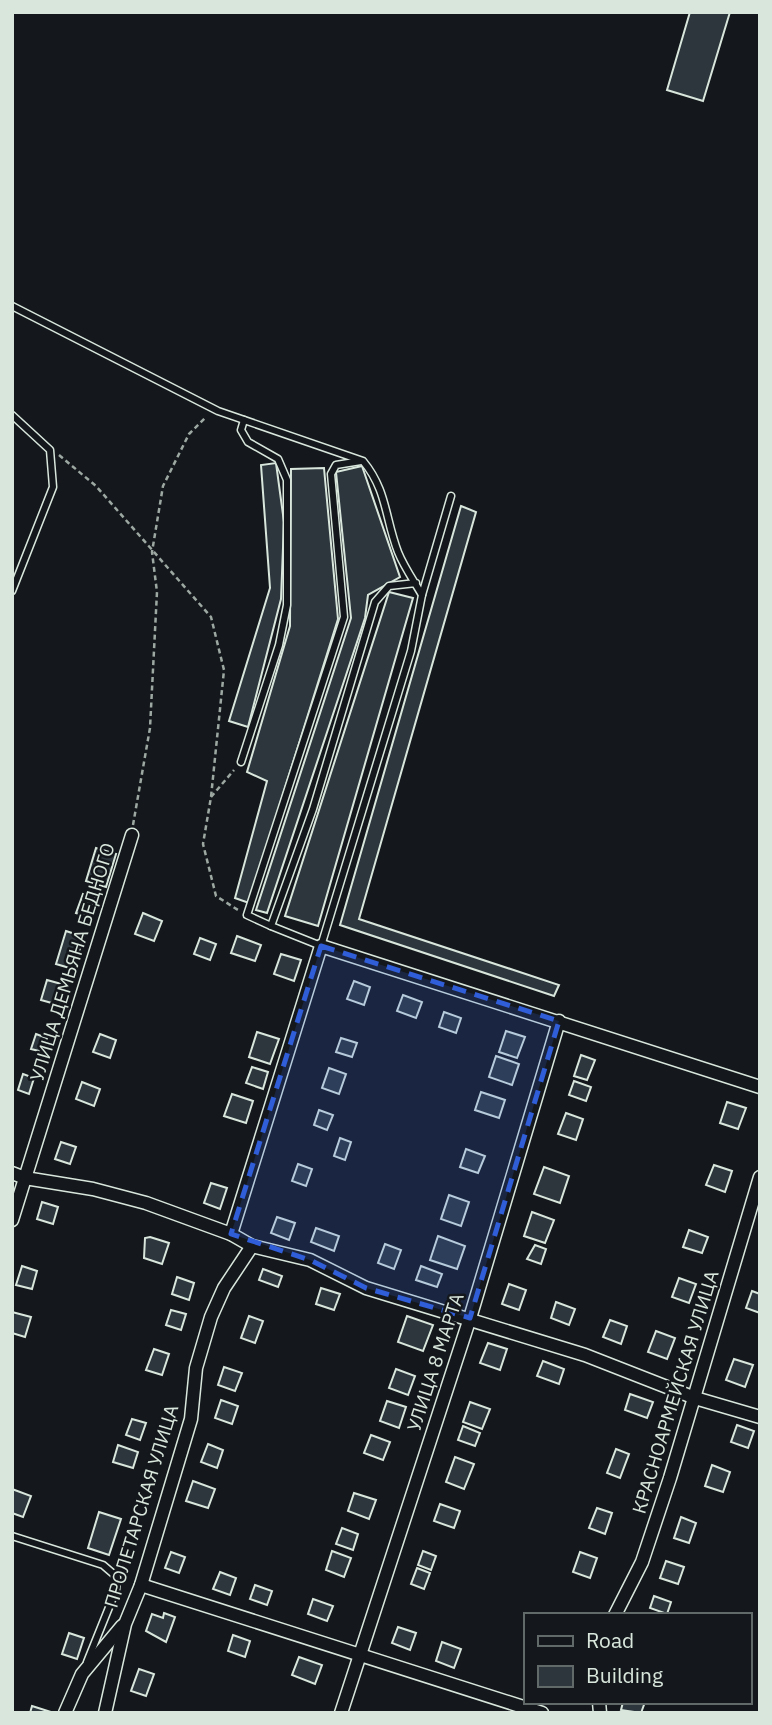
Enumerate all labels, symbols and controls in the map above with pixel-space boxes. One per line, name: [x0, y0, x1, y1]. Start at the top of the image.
street label: УЛИЦА ДЕМЬЯНА БЕДНОГО: [24, 840, 120, 1084]
street label: КРАСНОАРМЕЙСКАЯ УЛИЦА: [627, 1267, 723, 1517]
street label: УЛИЦА 8 МАРТА: [401, 1290, 469, 1434]
street label: ПРОЛЕТАРСКАЯ УЛИЦА: [99, 1402, 183, 1610]
legend: [524, 1613, 751, 1704]
text: Road: [586, 1626, 634, 1654]
text: Building: [586, 1661, 663, 1689]

